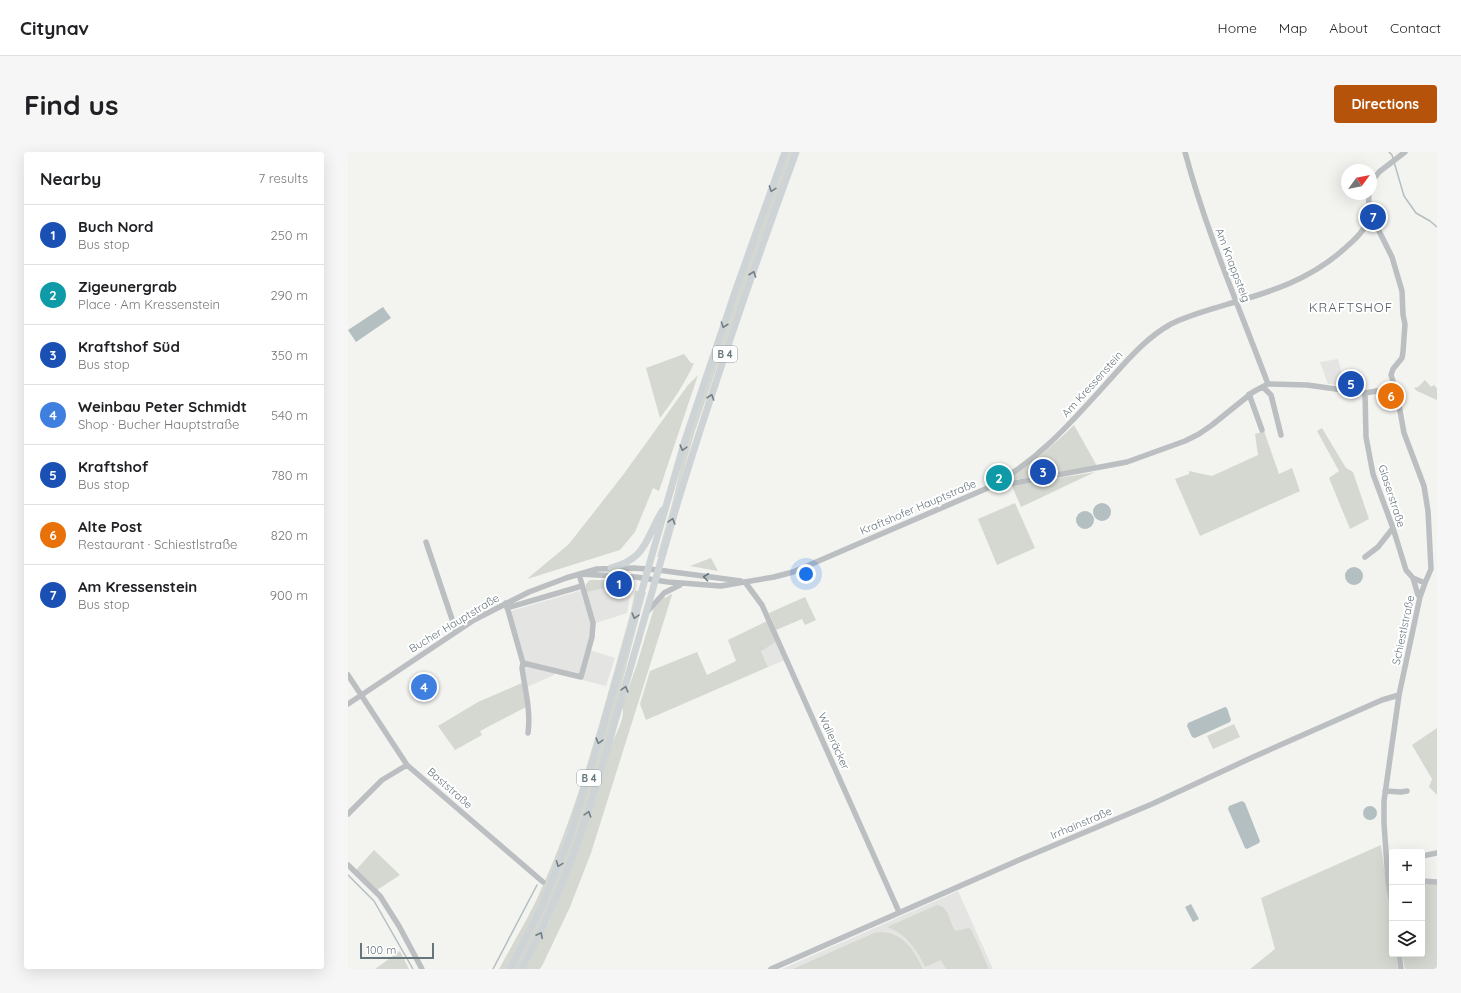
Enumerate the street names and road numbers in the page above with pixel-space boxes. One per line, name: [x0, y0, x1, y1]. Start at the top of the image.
street label: Am Knappsteig: [1212, 226, 1254, 304]
road number: B 4: [713, 346, 737, 362]
street label: Am Kressenstein: [1059, 348, 1125, 420]
street label: Glaserstraße: [1375, 463, 1409, 529]
street label: Kraftshofer Hauptstraße: [858, 476, 978, 538]
street label: Bucher Hauptstraße: [406, 591, 502, 655]
street label: Schiestlstraße: [1389, 594, 1417, 666]
street label: Walleräcker: [815, 710, 853, 772]
street label: Baststraße: [424, 765, 476, 811]
road number: B 4: [577, 770, 601, 786]
street label: Irrhainstraße: [1048, 804, 1114, 842]

